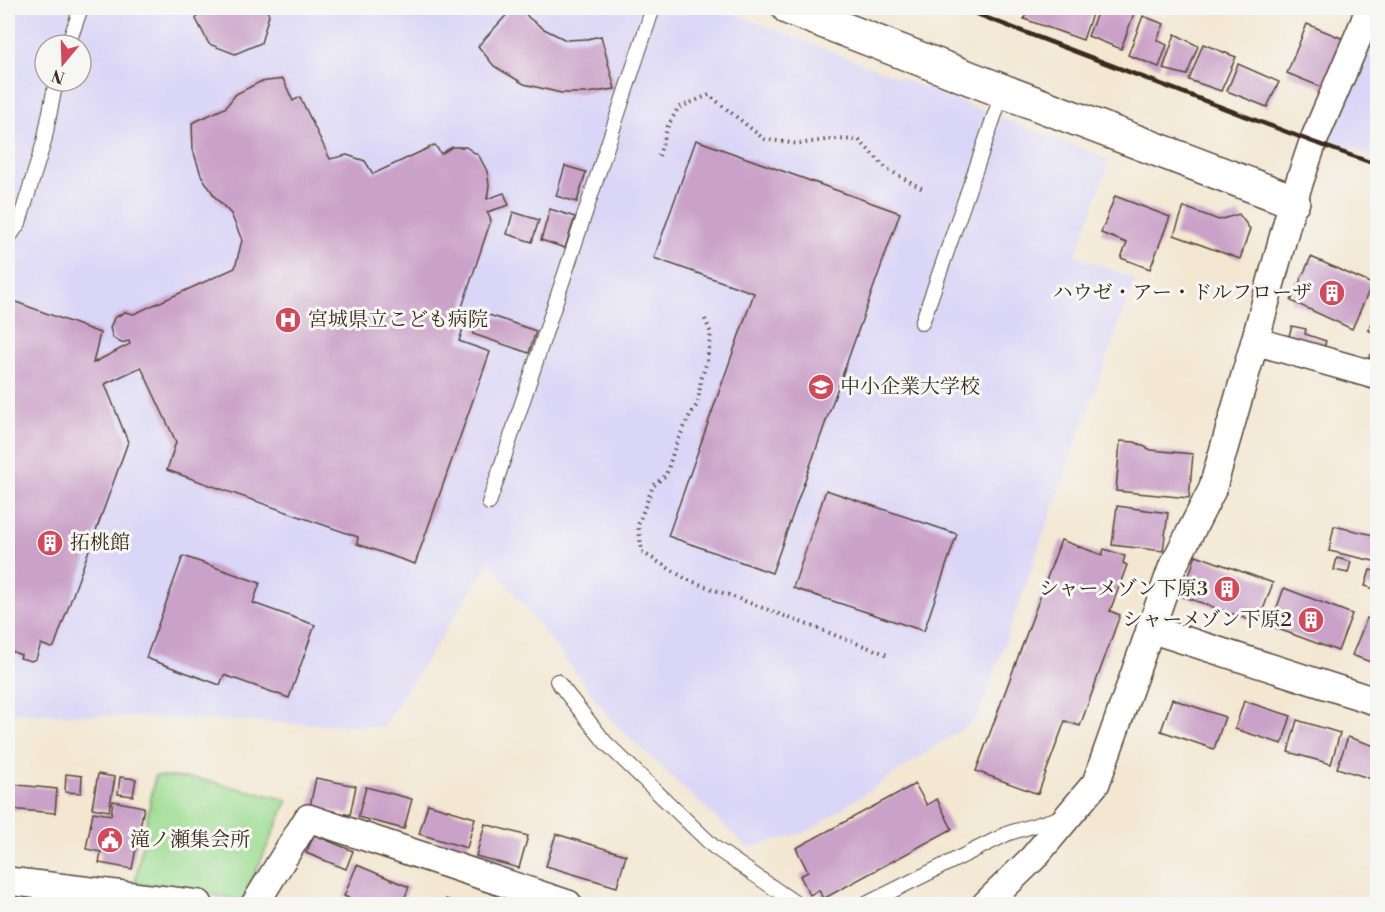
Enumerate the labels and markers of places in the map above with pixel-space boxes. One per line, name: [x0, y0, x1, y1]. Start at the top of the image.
building icon: ハウゼ・アー・ドルフローザ: [1317, 278, 1347, 308]
place label: ハウゼ・アー・ドルフローザ: [1053, 281, 1312, 306]
hospital icon: 宮城県立こども病院: [273, 305, 303, 335]
place label: 宮城県立こども病院: [308, 308, 488, 333]
school or university icon: 中小企業大学校: [806, 372, 836, 402]
place label: 中小企業大学校: [840, 375, 980, 400]
building icon: 拓桃館: [35, 528, 65, 558]
place label: 拓桃館: [70, 531, 130, 556]
building icon: シャーメゾン下原3: [1212, 574, 1242, 604]
place label: シャーメゾン下原3: [1039, 577, 1208, 602]
building icon: シャーメゾン下原2: [1296, 605, 1326, 635]
place label: シャーメゾン下原2: [1123, 608, 1292, 633]
public building icon: 滝ノ瀬集会所: [95, 825, 125, 855]
place label: 滝ノ瀬集会所: [130, 828, 250, 853]

